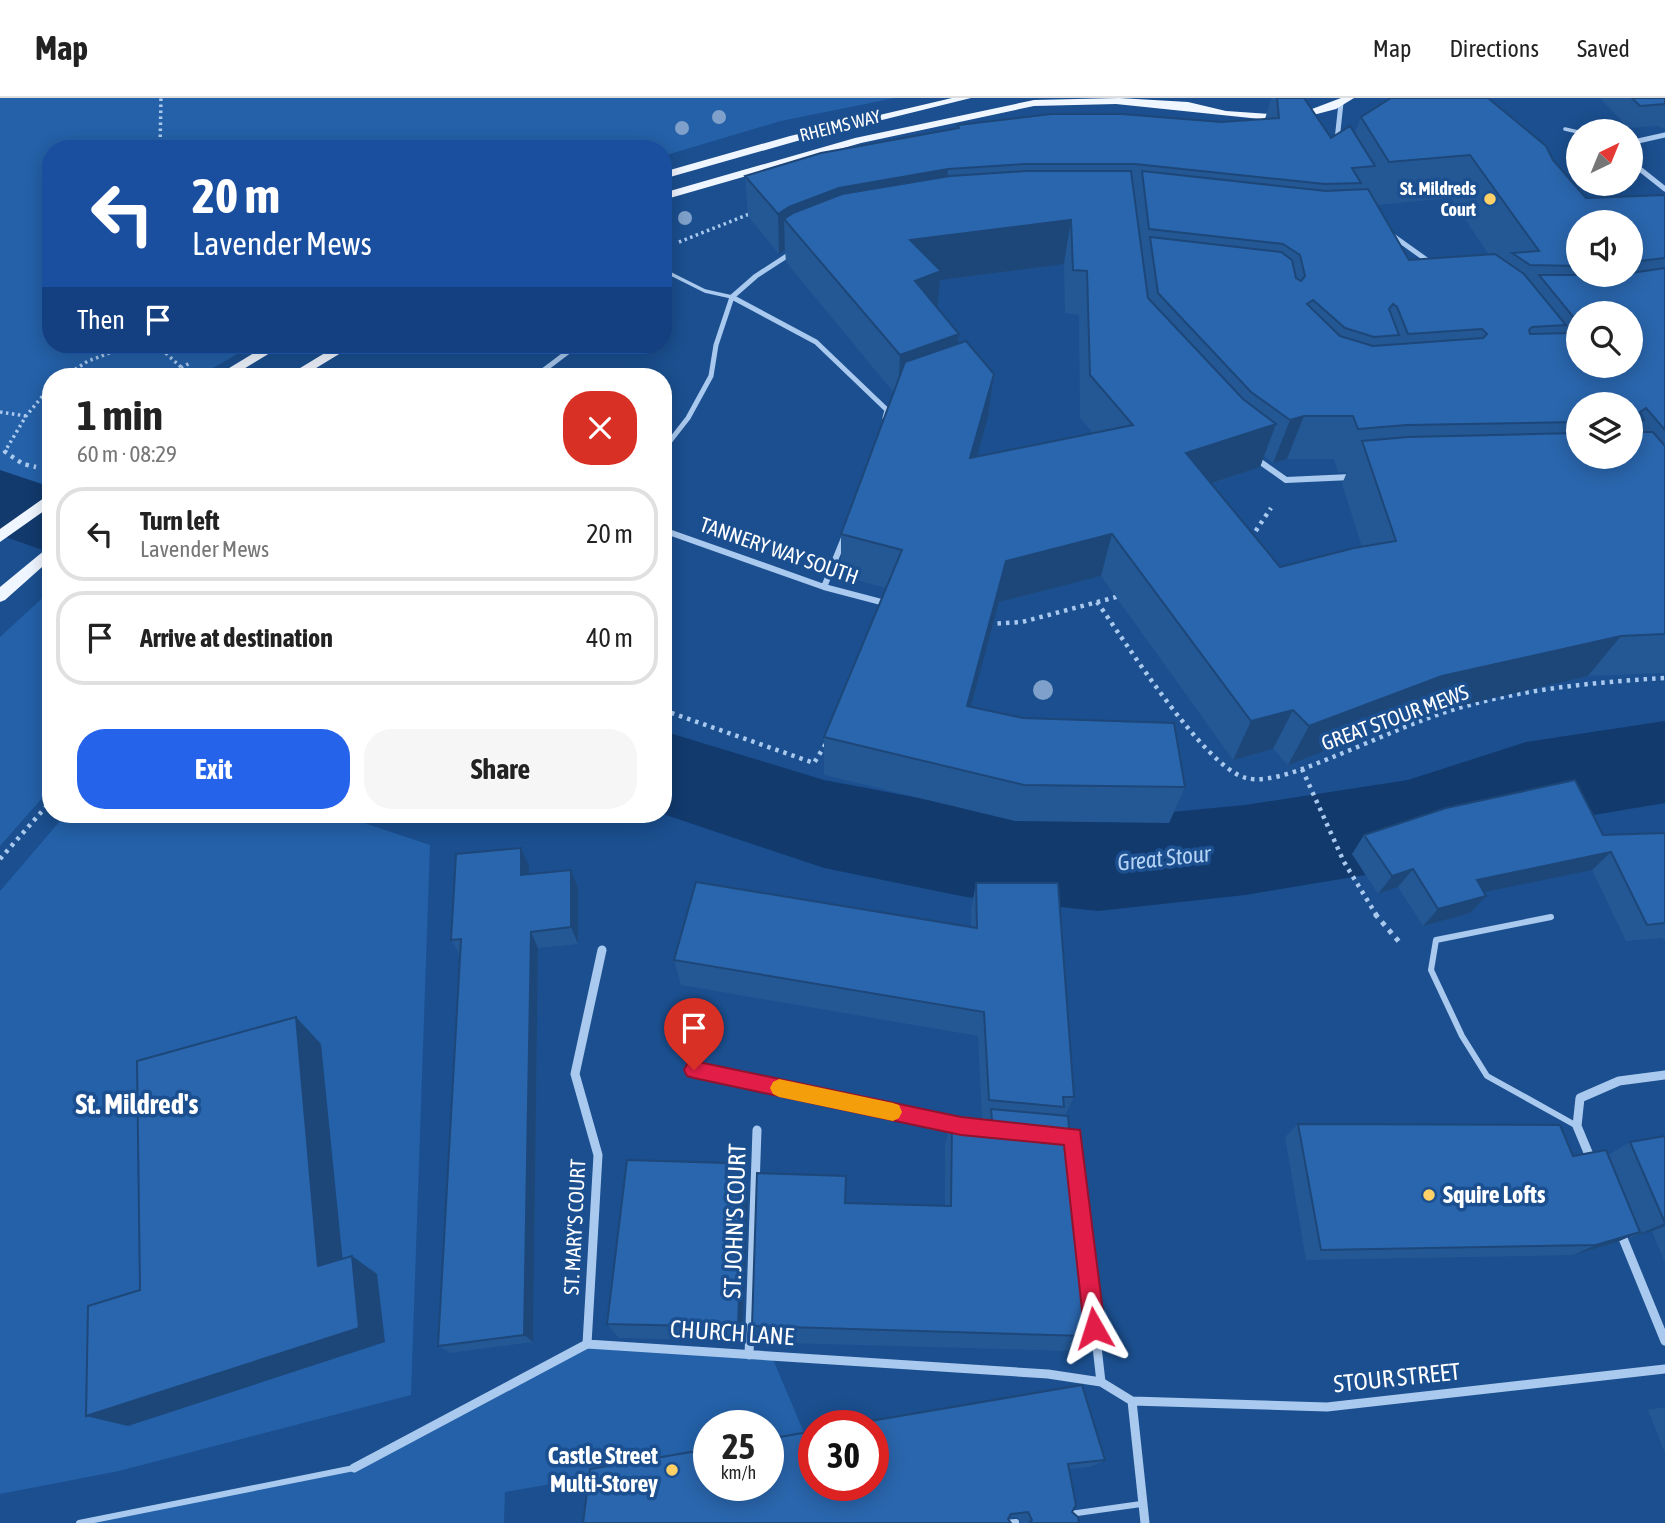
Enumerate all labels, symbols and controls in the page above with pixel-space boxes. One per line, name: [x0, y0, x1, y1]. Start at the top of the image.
text: Map: [35, 29, 88, 67]
text: Map: [1373, 35, 1411, 62]
text: Directions: [1449, 35, 1539, 62]
text: Saved: [1577, 35, 1630, 62]
street label: RHEIMS WAY: [797, 105, 882, 146]
north arrow: [1566, 119, 1643, 196]
map controls: [1566, 119, 1643, 469]
text: 20 m: [192, 167, 280, 223]
icon: left: [77, 168, 168, 259]
place label: St. Mildreds Court: [1400, 178, 1477, 220]
marker: St. Mildreds Court: [1482, 191, 1498, 207]
button: sound: [1566, 210, 1643, 287]
text: Lavender Mews: [192, 225, 372, 262]
icon: arrive: [139, 301, 177, 339]
button: search: [1566, 301, 1643, 378]
text: Then: [77, 305, 125, 335]
text: 1 min: [77, 391, 163, 439]
button: close: [563, 391, 637, 465]
button: layers: [1566, 392, 1643, 469]
text: 60 m · 08:29: [77, 441, 177, 467]
text: Turn left: [140, 506, 220, 536]
street label: TANNERY WAY SOUTH: [697, 512, 862, 588]
icon: left: [81, 515, 119, 553]
text: 20 m: [586, 519, 633, 549]
text: Lavender Mews: [140, 536, 269, 562]
icon: arrive: [81, 619, 119, 657]
text: Arrive at destination: [140, 623, 333, 653]
text: 40 m: [586, 623, 633, 653]
street label: GREAT STOUR MEWS: [1318, 679, 1472, 755]
button: Exit: [77, 729, 350, 809]
button: Share: [364, 729, 637, 809]
water label: Great Stour: [1116, 840, 1213, 876]
pin: [664, 998, 724, 1070]
icon: arrive: [675, 1009, 713, 1047]
district label: St. Mildred's: [76, 1088, 199, 1120]
street label: ST. JOHN'S COURT: [718, 1143, 751, 1299]
street label: ST. MARY'S COURT: [558, 1158, 590, 1296]
place label: Squire Lofts: [1443, 1181, 1546, 1208]
marker: Squire Lofts: [1421, 1187, 1437, 1203]
position arrow: [1057, 1291, 1131, 1365]
street label: CHURCH LANE: [669, 1315, 795, 1350]
street label: STOUR STREET: [1332, 1357, 1462, 1398]
speed limit sign: 30: [798, 1410, 889, 1501]
text: 25: [722, 1426, 755, 1466]
place label: Castle Street Multi-Storey: [548, 1442, 658, 1497]
marker: Castle Street Multi-Storey: [664, 1462, 680, 1478]
text: km/h: [721, 1462, 756, 1483]

